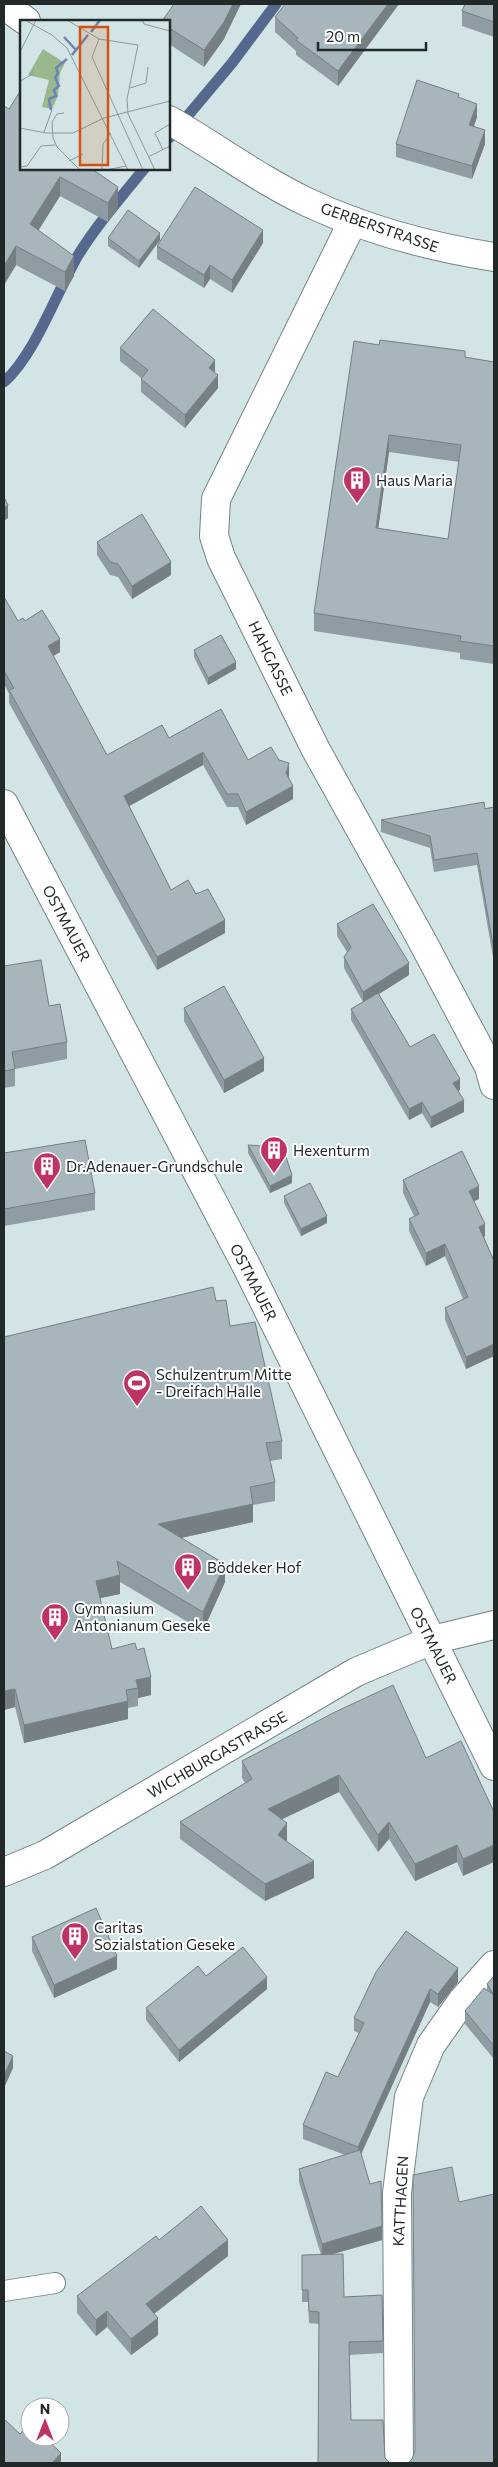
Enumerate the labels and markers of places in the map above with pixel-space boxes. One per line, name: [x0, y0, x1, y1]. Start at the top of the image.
building icon: Haus Maria: [342, 465, 372, 504]
place label: Haus Maria: [376, 471, 453, 489]
building icon: Hexenturm: [259, 1135, 289, 1174]
place label: Hexenturm: [293, 1141, 370, 1159]
building icon: Dr.Adenauer-Grundschule: [32, 1151, 62, 1190]
place label: Dr.Adenauer-Grundschule: [66, 1157, 243, 1175]
place label: Schulzentrum Mitte - Dreifach Halle: [156, 1365, 292, 1400]
sports icon: Schulzentrum Mitte - Dreifach Halle: [122, 1368, 152, 1407]
building icon: Böddeker Hof: [173, 1552, 203, 1591]
place label: Böddeker Hof: [207, 1558, 302, 1576]
place label: Gymnasium Antonianum Geseke: [74, 1599, 211, 1634]
building icon: Gymnasium Antonianum Geseke: [40, 1602, 70, 1641]
place label: Caritas Sozialstation Geseke: [94, 1918, 235, 1953]
building icon: Caritas Sozialstation Geseke: [60, 1921, 90, 1960]

